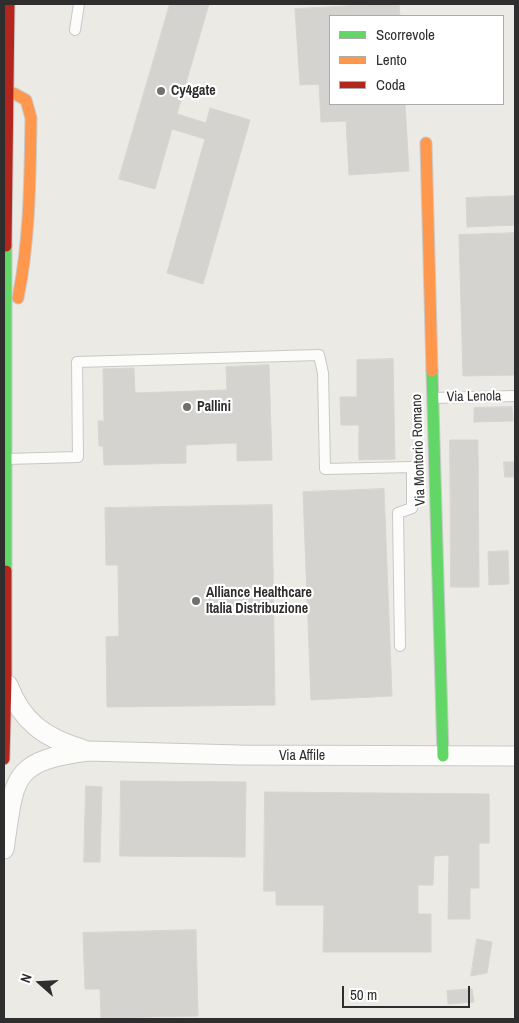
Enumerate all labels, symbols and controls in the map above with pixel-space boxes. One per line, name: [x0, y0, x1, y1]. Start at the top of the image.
legend: [329, 15, 504, 105]
text: Scorrevole: [376, 24, 435, 45]
text: Lento: [376, 49, 407, 70]
text: Coda: [376, 74, 405, 95]
place label: Cy4gate: [171, 83, 216, 99]
marker: Cy4gate: [155, 85, 167, 97]
street label: Via Lenola: [447, 388, 501, 406]
street label: Via Montorio Romano: [409, 394, 429, 506]
place label: Pallini: [197, 399, 231, 415]
marker: Pallini: [181, 401, 193, 413]
place label: Alliance Healthcare Italia Distribuzione: [206, 585, 312, 618]
marker: Alliance Healthcare Italia Distribuzione: [190, 595, 202, 607]
street label: Via Affile: [279, 748, 325, 764]
north arrow: [15, 958, 65, 1008]
text: N: [16, 971, 36, 985]
scale bar: [344, 976, 472, 1008]
text: 50 m: [350, 984, 377, 1005]

